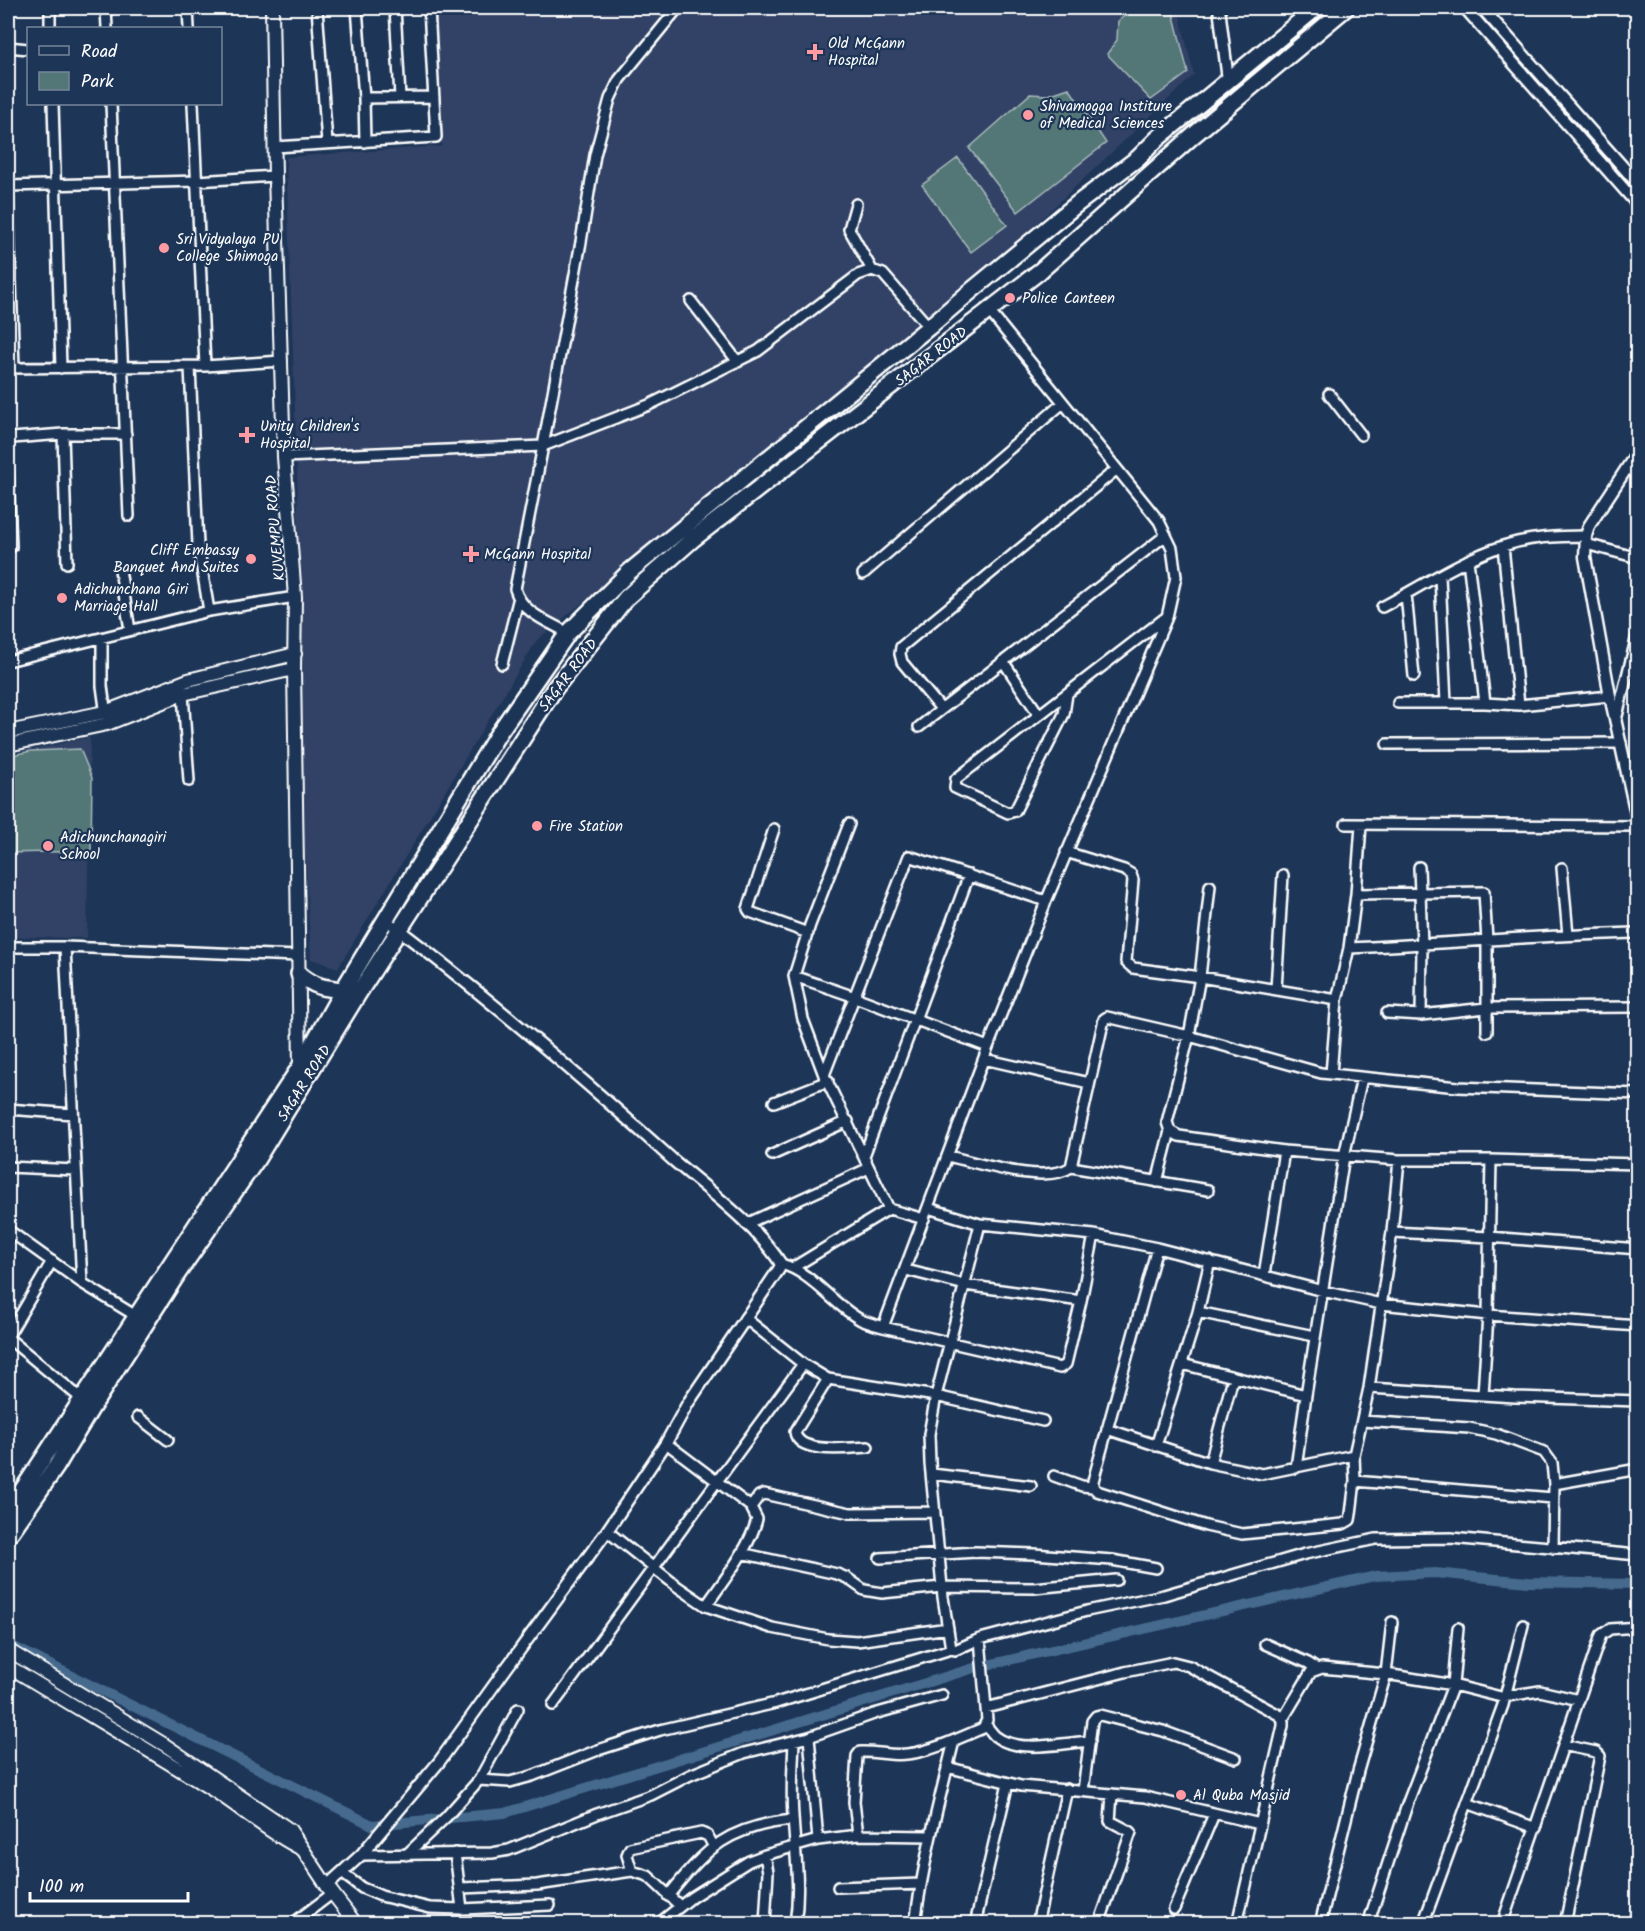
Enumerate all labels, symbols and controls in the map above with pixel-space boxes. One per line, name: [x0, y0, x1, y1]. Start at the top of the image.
legend: [27, 27, 222, 105]
place label: Old McGann Hospital: [828, 32, 905, 73]
text: Road: [81, 38, 118, 67]
marker: Old McGann Hospital: [806, 43, 824, 61]
text: Park: [81, 68, 114, 97]
place label: Shivamogga Institure of Medical Sciences: [1040, 95, 1172, 136]
marker: Shivamogga Institure of Medical Sciences: [1021, 108, 1035, 122]
place label: Sri Vidyalaya PU College Shimoga: [176, 228, 280, 269]
marker: Sri Vidyalaya PU College Shimoga: [157, 241, 171, 255]
place label: Police Canteen: [1022, 287, 1115, 311]
marker: Police Canteen: [1003, 291, 1017, 305]
street label: SAGAR ROAD: [890, 320, 973, 393]
place label: Unity Children's Hospital: [260, 415, 360, 456]
marker: Unity Children's Hospital: [238, 426, 256, 444]
street label: KUVEMPU ROAD: [259, 474, 293, 582]
place label: Cliff Embassy Banquet And Suites: [113, 539, 240, 580]
place label: McGann Hospital: [484, 543, 592, 567]
marker: McGann Hospital: [462, 545, 480, 563]
marker: Cliff Embassy Banquet And Suites: [244, 552, 258, 566]
place label: Adichunchana Giri Marriage Hall: [74, 578, 190, 619]
marker: Adichunchana Giri Marriage Hall: [55, 591, 69, 605]
street label: SAGAR ROAD: [533, 633, 605, 718]
place label: Fire Station: [549, 815, 623, 839]
marker: Fire Station: [530, 819, 544, 833]
place label: Adichunchanagiri School: [60, 826, 168, 867]
marker: Adichunchanagiri School: [41, 839, 55, 853]
street label: SAGAR ROAD: [272, 1040, 338, 1127]
place label: Al Quba Masjid: [1193, 1784, 1290, 1808]
marker: Al Quba Masjid: [1174, 1788, 1188, 1802]
scale bar: [30, 1865, 188, 1903]
text: 100 m: [39, 1873, 84, 1902]

